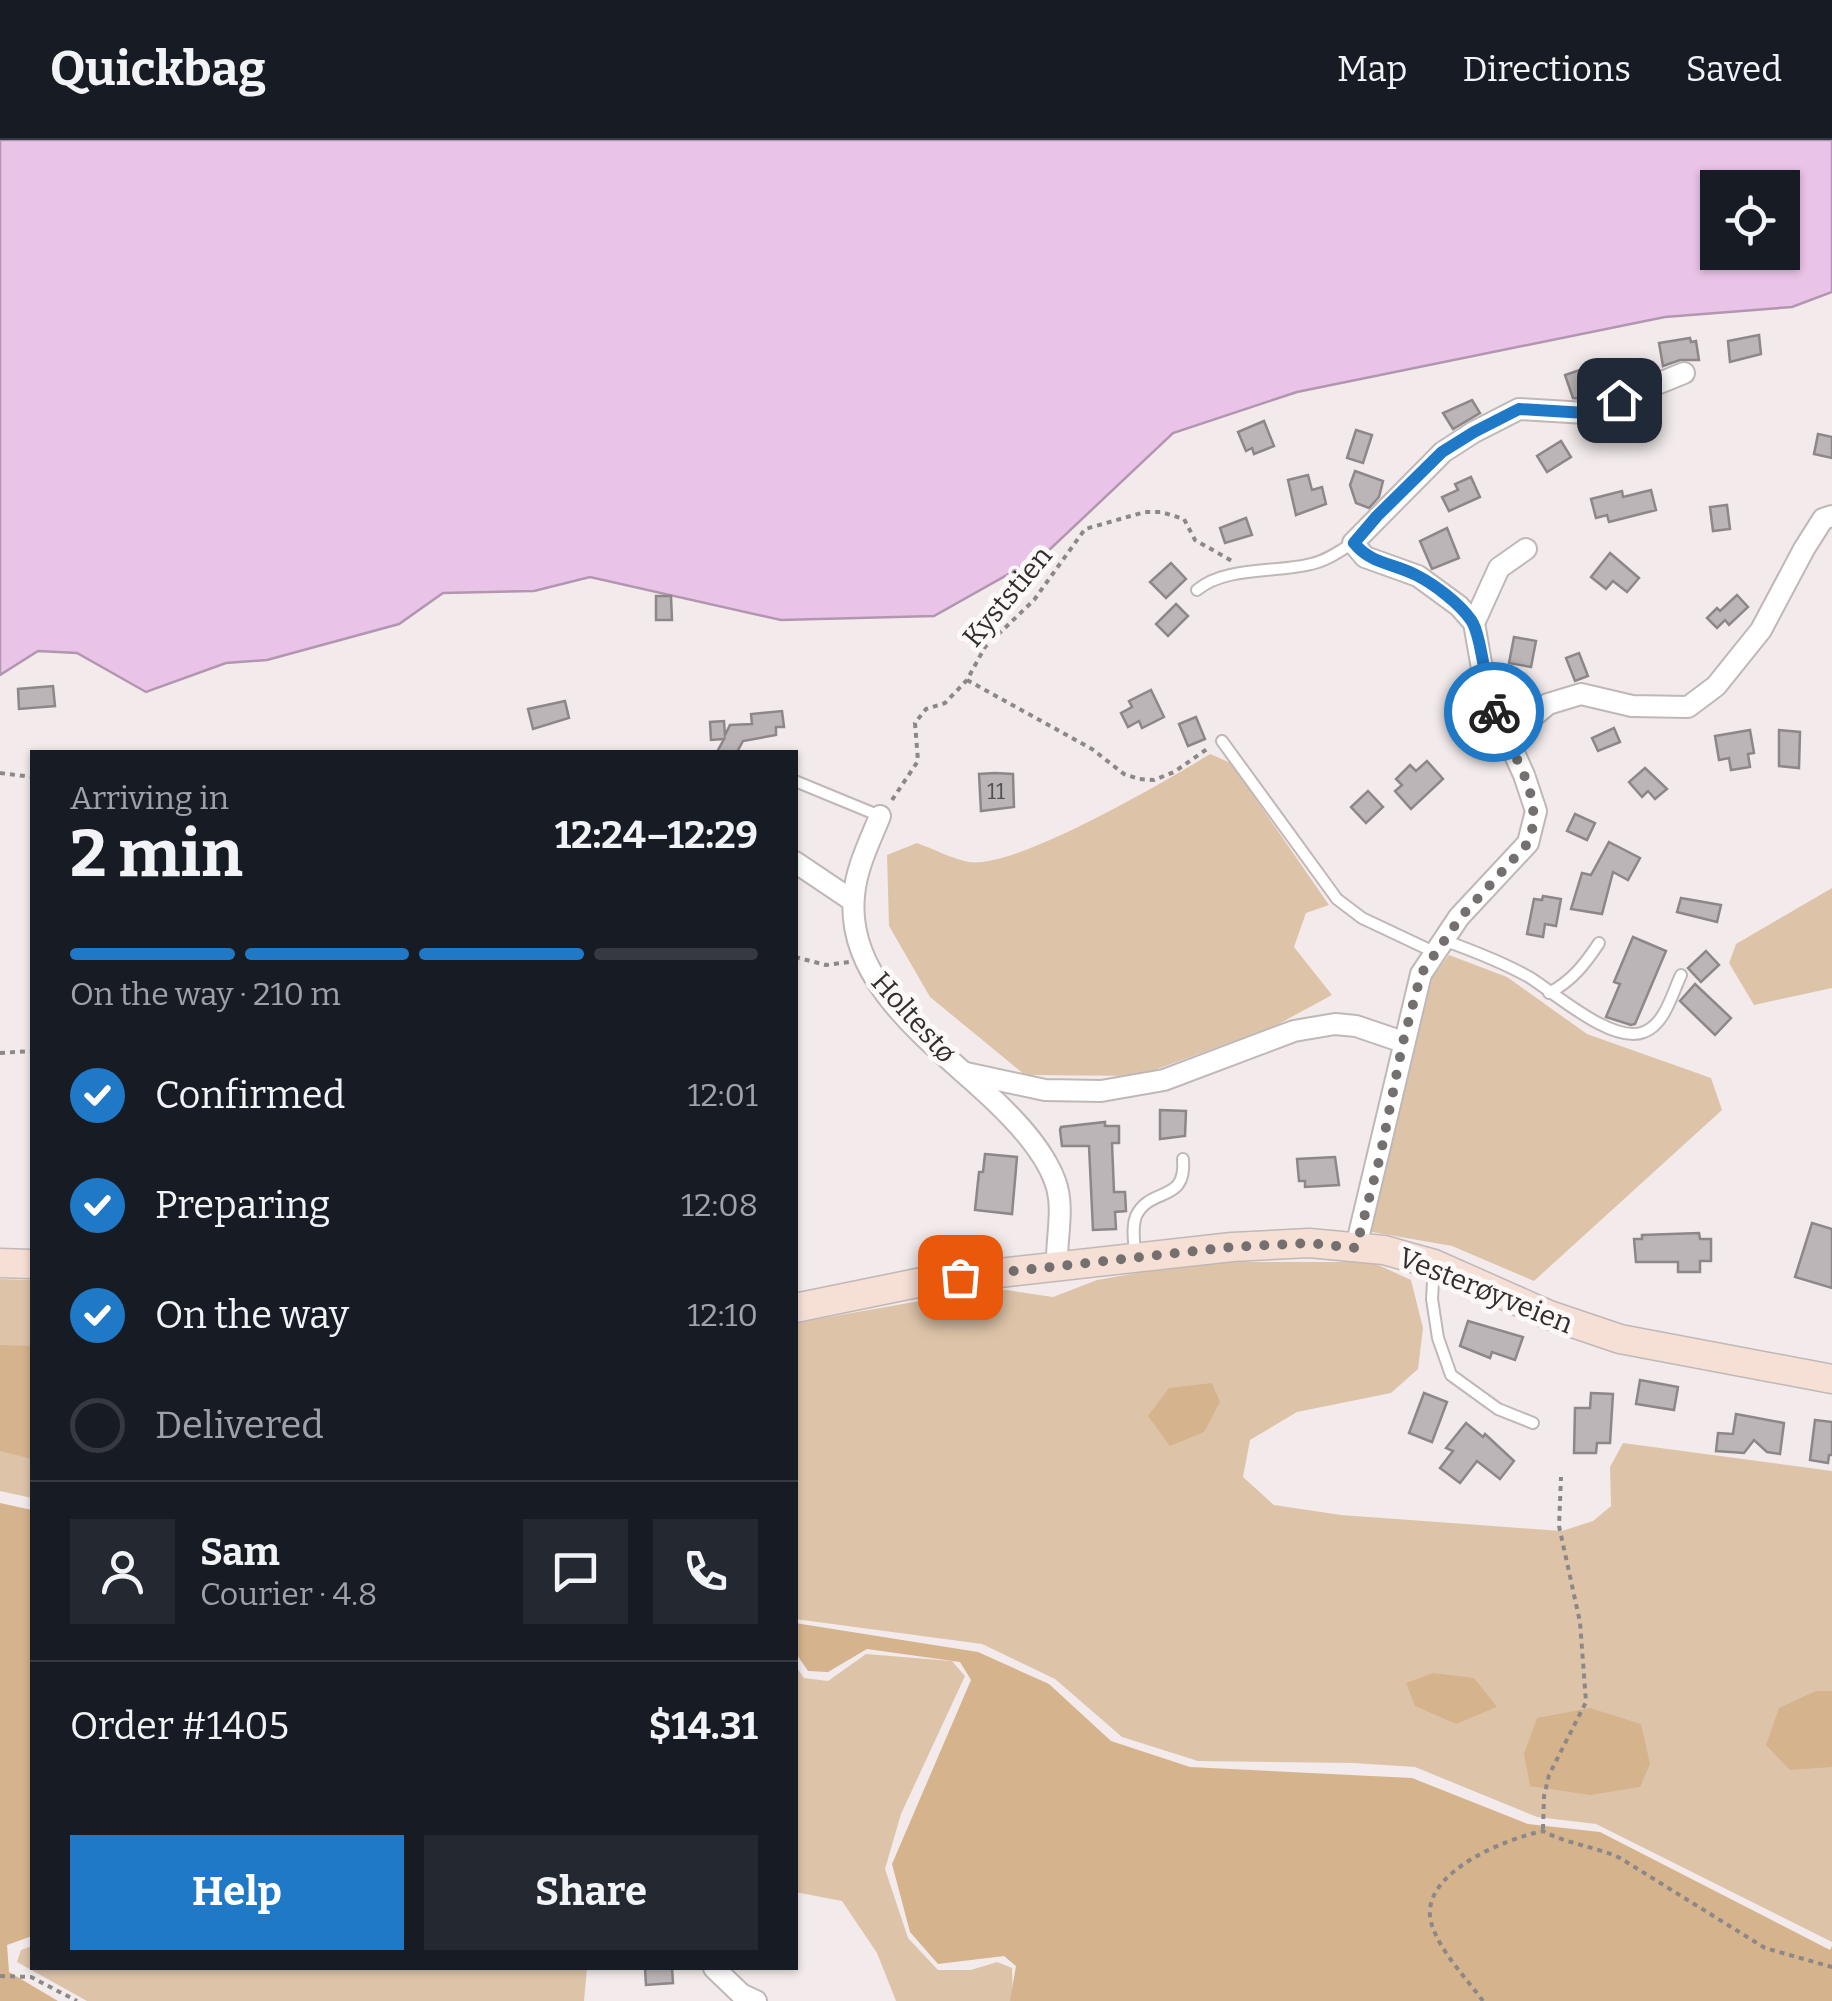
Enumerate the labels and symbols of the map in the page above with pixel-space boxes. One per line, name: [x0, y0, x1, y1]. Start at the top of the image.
pin: [1577, 358, 1662, 443]
street label: Kyststien: [956, 539, 1059, 653]
courier: [1444, 662, 1544, 762]
house number: 11: [987, 778, 1005, 805]
street label: Holtestø: [864, 965, 963, 1069]
pin: [918, 1235, 1003, 1320]
street label: Vesterøyveien: [1394, 1241, 1578, 1340]

